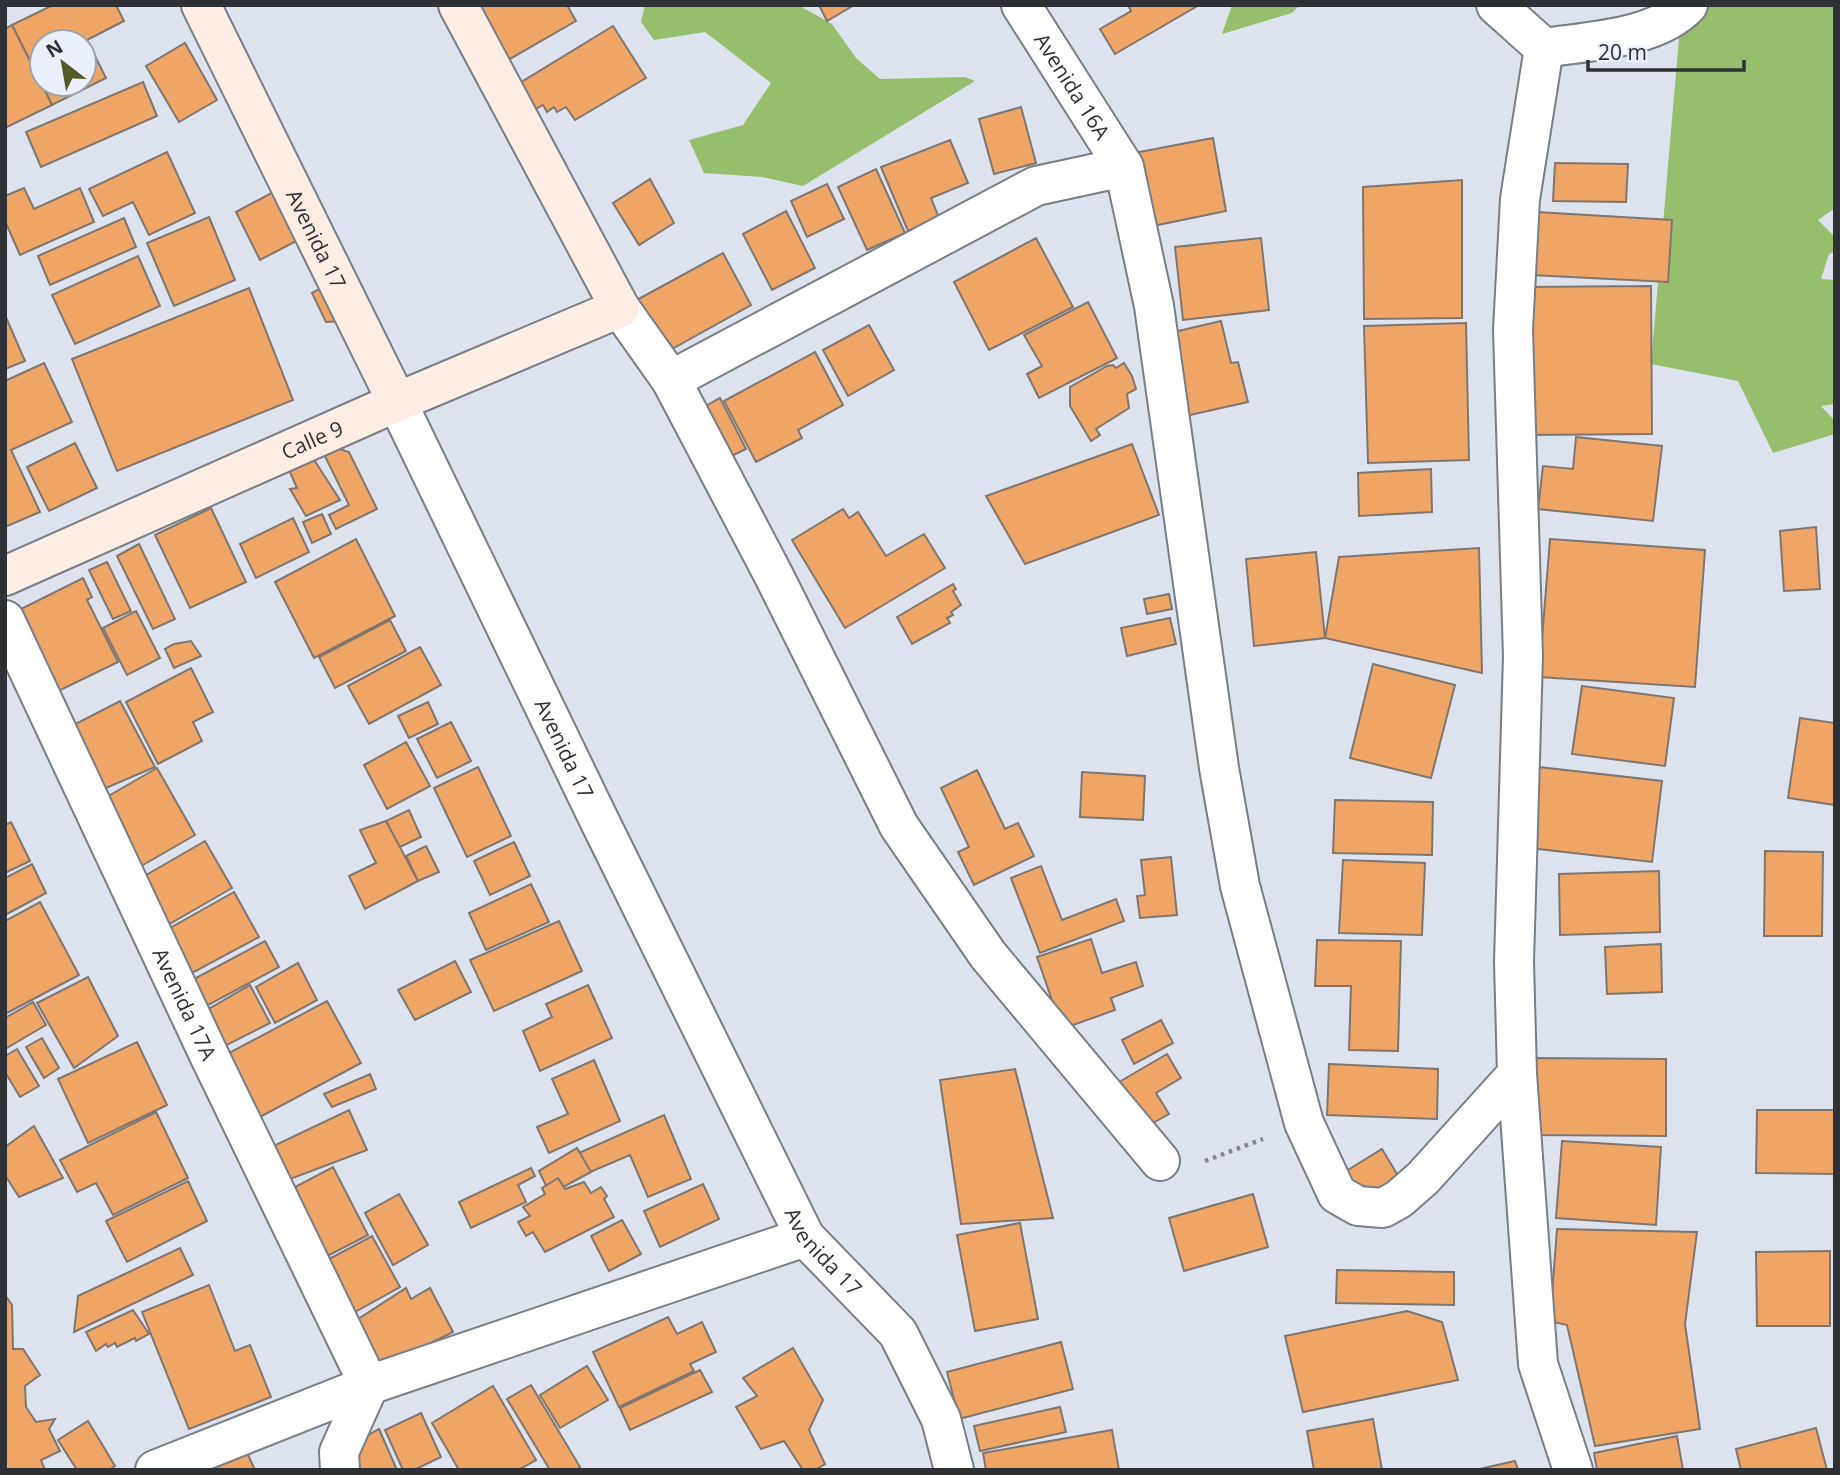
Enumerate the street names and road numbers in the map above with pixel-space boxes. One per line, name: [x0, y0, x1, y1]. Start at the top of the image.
street label: Avenida 16A: [1028, 27, 1117, 145]
street label: Avenida 17: [280, 184, 353, 294]
street label: Calle 9: [277, 414, 347, 466]
street label: Avenida 17: [528, 694, 601, 803]
street label: Avenida 17A: [147, 943, 224, 1065]
street label: Avenida 17: [779, 1203, 868, 1302]

